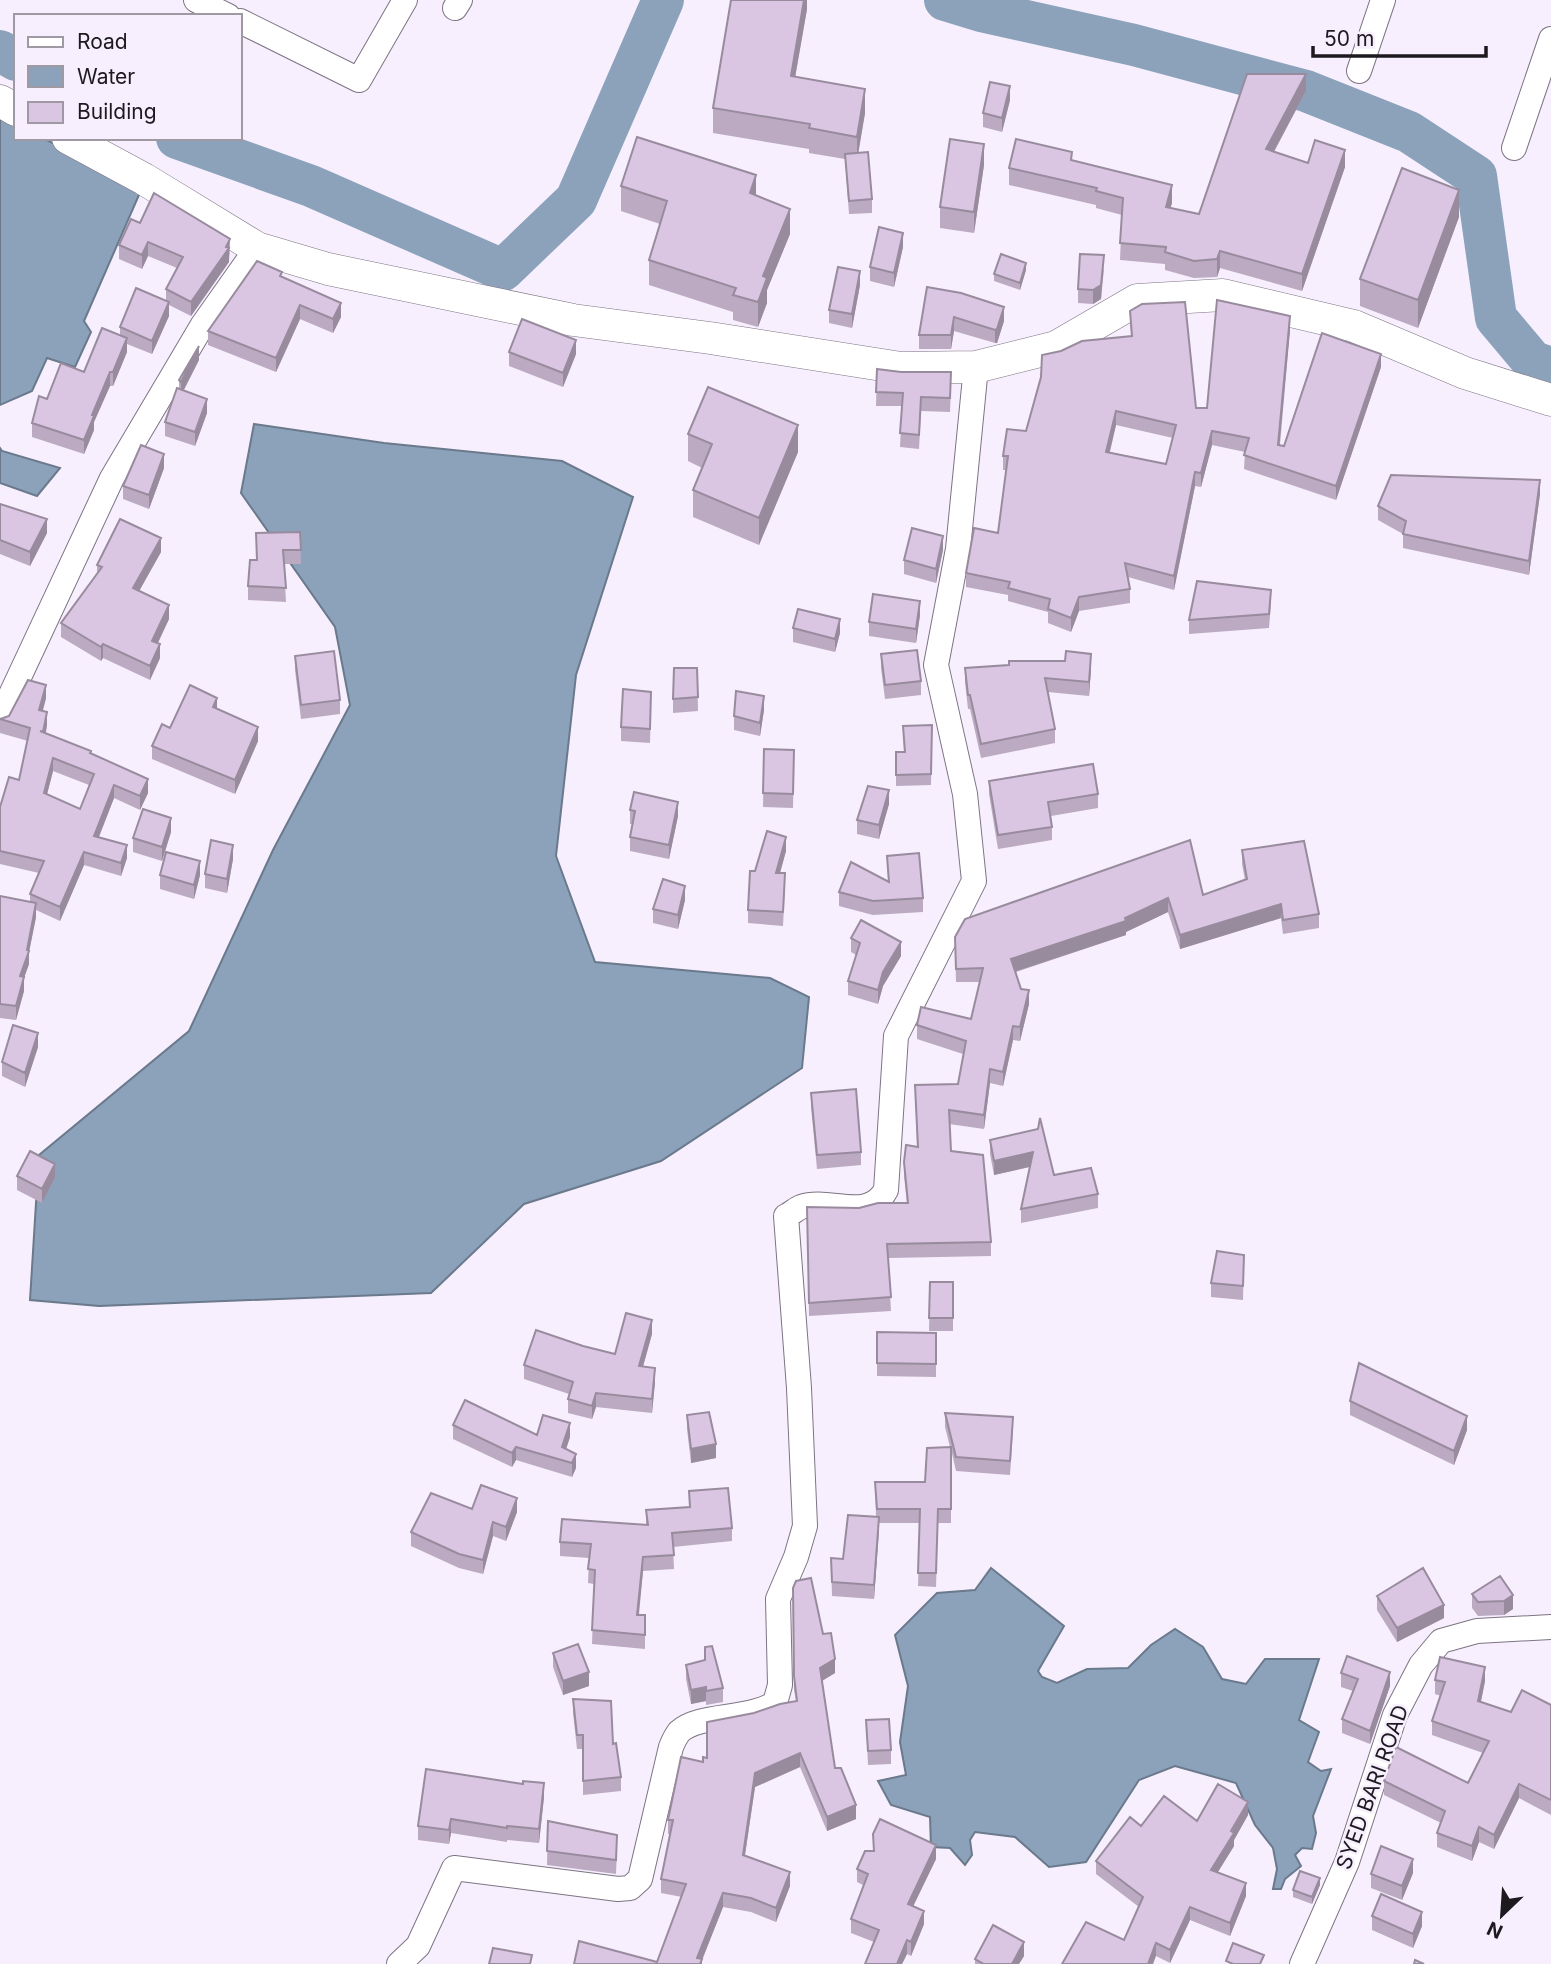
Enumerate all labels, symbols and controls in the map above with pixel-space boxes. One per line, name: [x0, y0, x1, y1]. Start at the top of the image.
legend: [14, 14, 242, 140]
scale bar: [1313, 14, 1486, 58]
text: 50 m: [1324, 26, 1374, 51]
text: Road: [77, 29, 128, 54]
text: Water: [77, 64, 135, 89]
text: Building: [77, 99, 157, 124]
street label: SYED BARI ROAD: [1331, 1701, 1413, 1873]
north arrow: [1467, 1880, 1537, 1950]
text: N: [1484, 1916, 1506, 1943]

